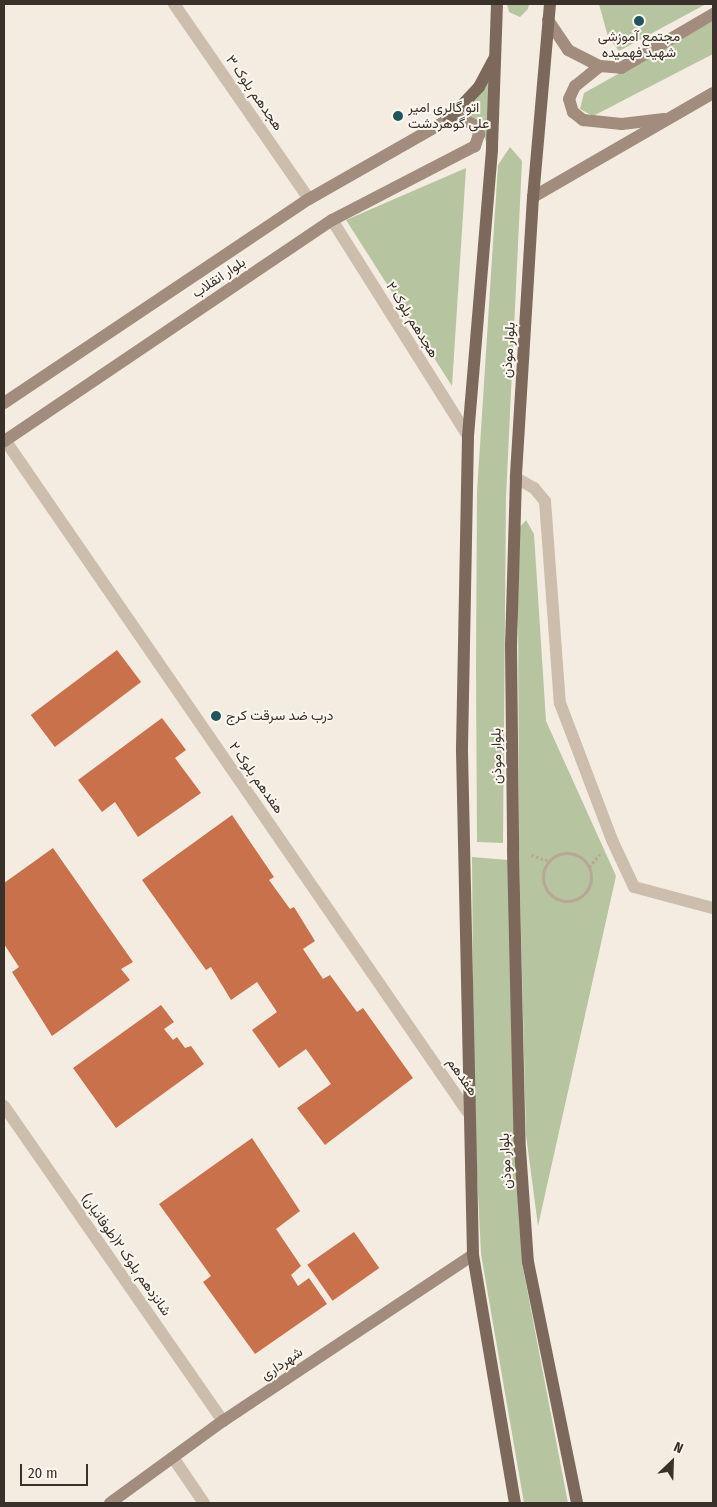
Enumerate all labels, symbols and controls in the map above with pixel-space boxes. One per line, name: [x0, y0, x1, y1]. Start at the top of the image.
marker: مجتمع آموزشی شهید فهمیده: [633, 15, 645, 27]
place label: مجتمع آموزشی شهید فهمیده: [598, 29, 680, 62]
street label: هجدهم بلوک ۳: [222, 52, 286, 134]
place label: اتو گالری امیر علی گوهردشت: [408, 100, 489, 132]
marker: اتو گالری امیر علی گوهردشت: [392, 110, 404, 122]
street label: بلوار انقلاب: [189, 254, 249, 302]
street label: هجدهم بلوک ۲: [382, 279, 442, 361]
street label: بلوار موذن: [499, 321, 519, 379]
place label: درب ضد سرقت کرج: [226, 708, 334, 724]
marker: درب ضد سرقت کرج: [210, 710, 222, 722]
street label: بلوار موذن: [488, 728, 506, 784]
street label: هفدهم بلوک ۲: [225, 739, 287, 817]
street label: هفدهم: [443, 1055, 481, 1099]
street label: بلوار موذن: [496, 1133, 516, 1189]
street label: شانزدهم بلوک ۲(طوفانیان): [77, 1191, 175, 1319]
street label: شهرداری: [258, 1344, 306, 1384]
north arrow: [647, 1437, 697, 1487]
text: N: [671, 1438, 686, 1457]
scale bar: [22, 1454, 90, 1486]
text: 20 m: [28, 1464, 58, 1482]

